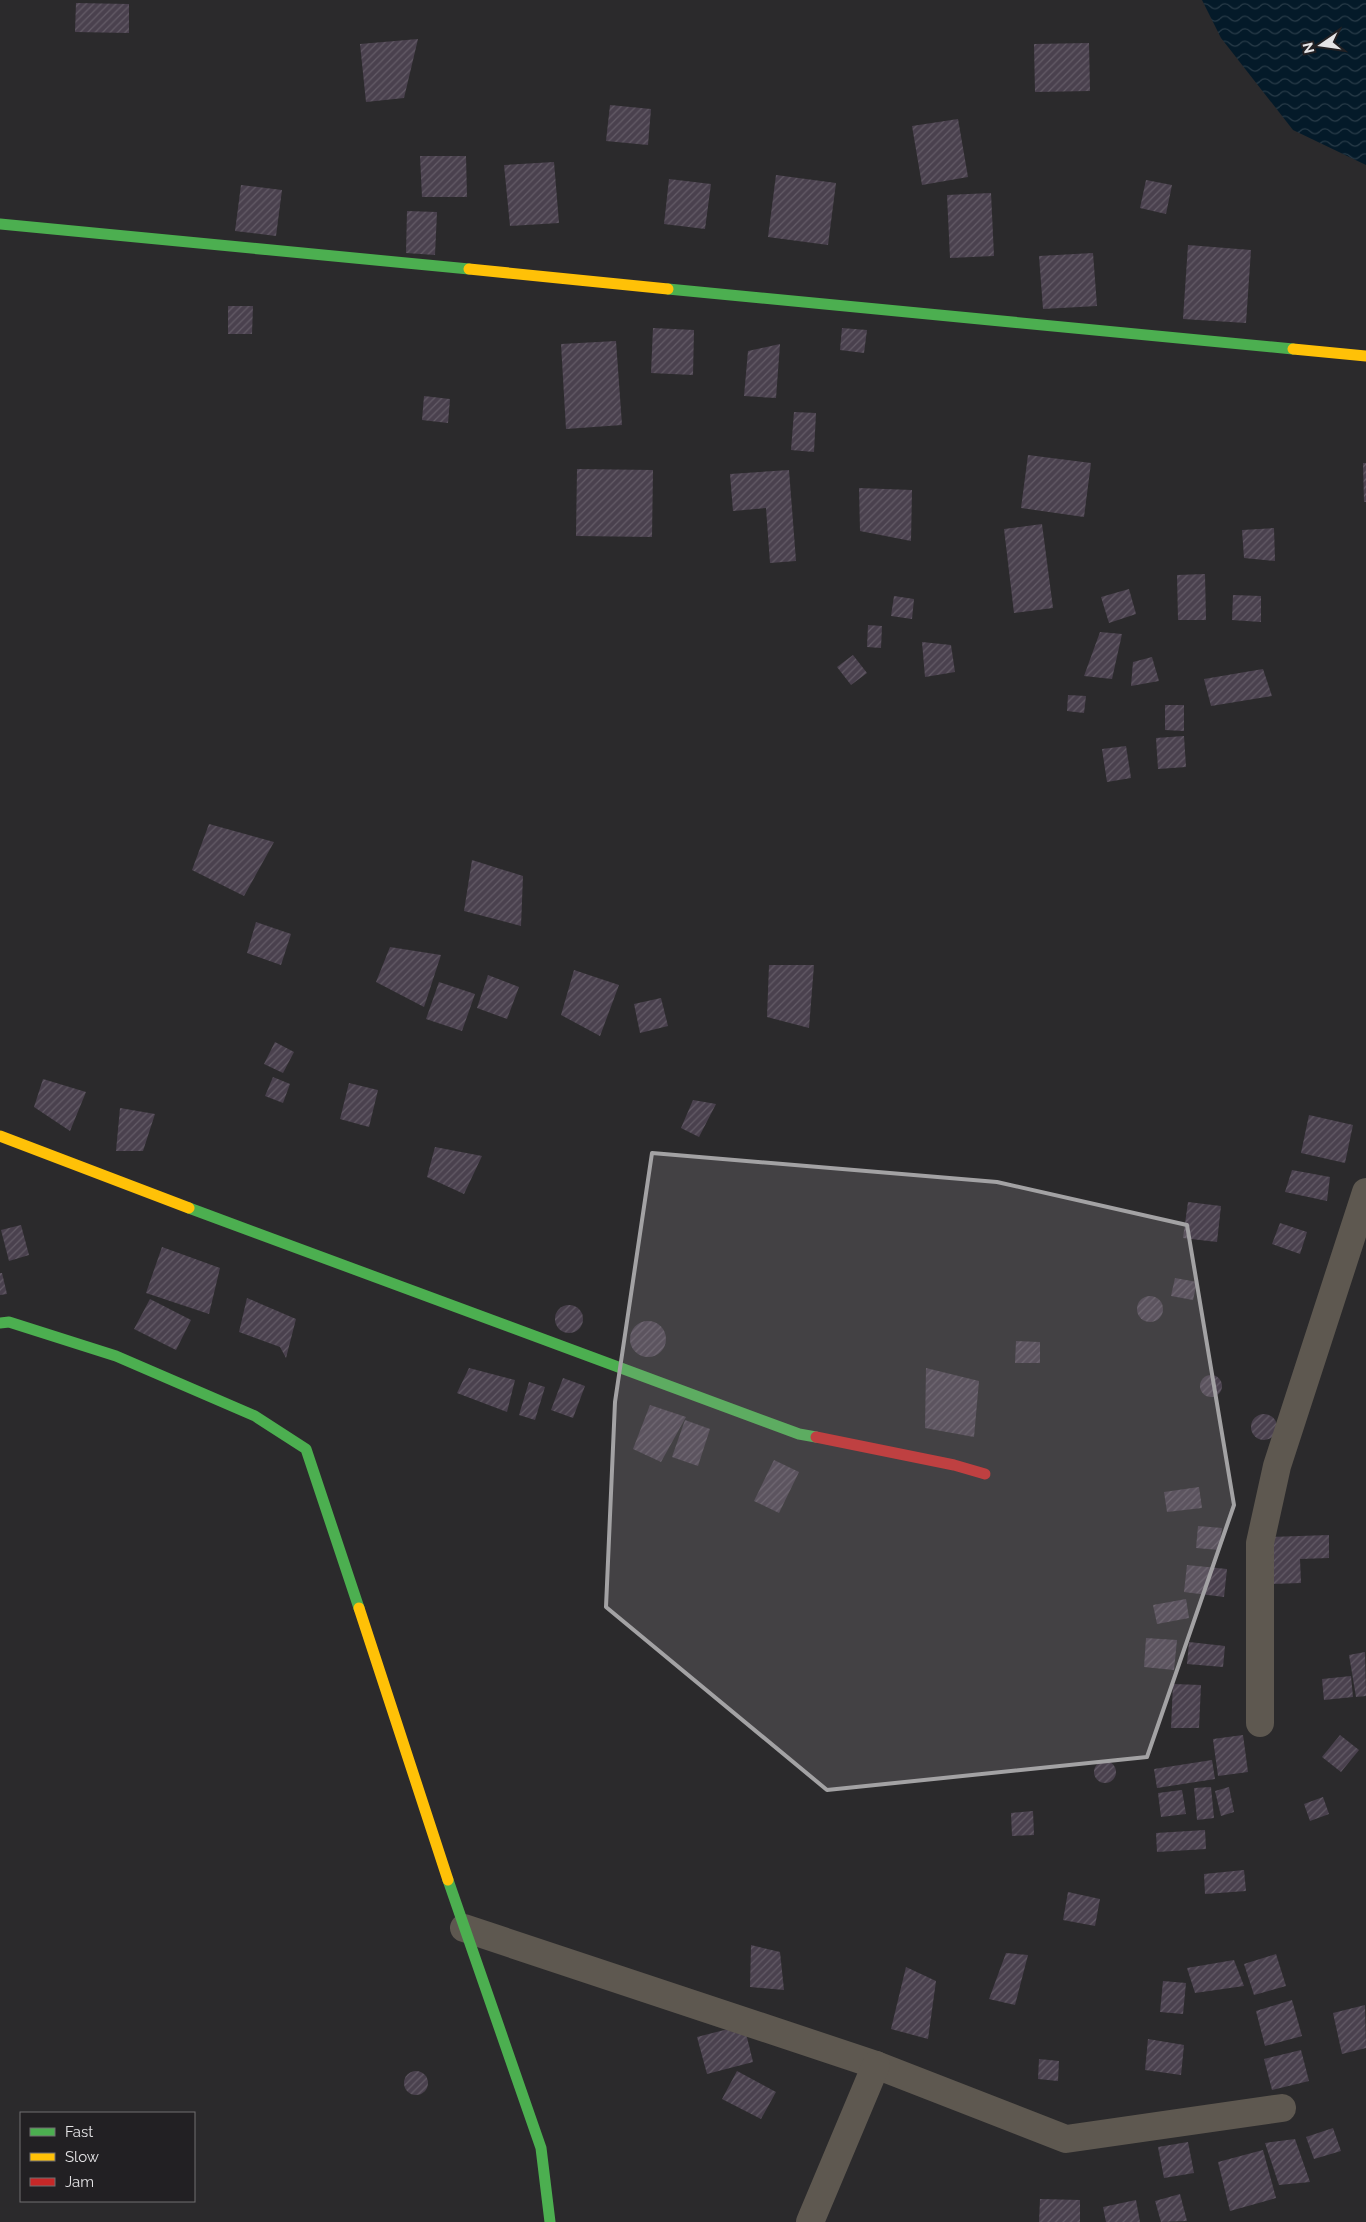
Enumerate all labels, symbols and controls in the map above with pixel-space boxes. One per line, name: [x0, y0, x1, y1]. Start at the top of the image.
north arrow: [1296, 20, 1346, 70]
text: N: [1299, 41, 1317, 55]
legend: [20, 2112, 195, 2202]
text: Fast: [65, 2123, 93, 2141]
text: Slow: [65, 2148, 99, 2166]
text: Jam: [65, 2173, 94, 2191]

